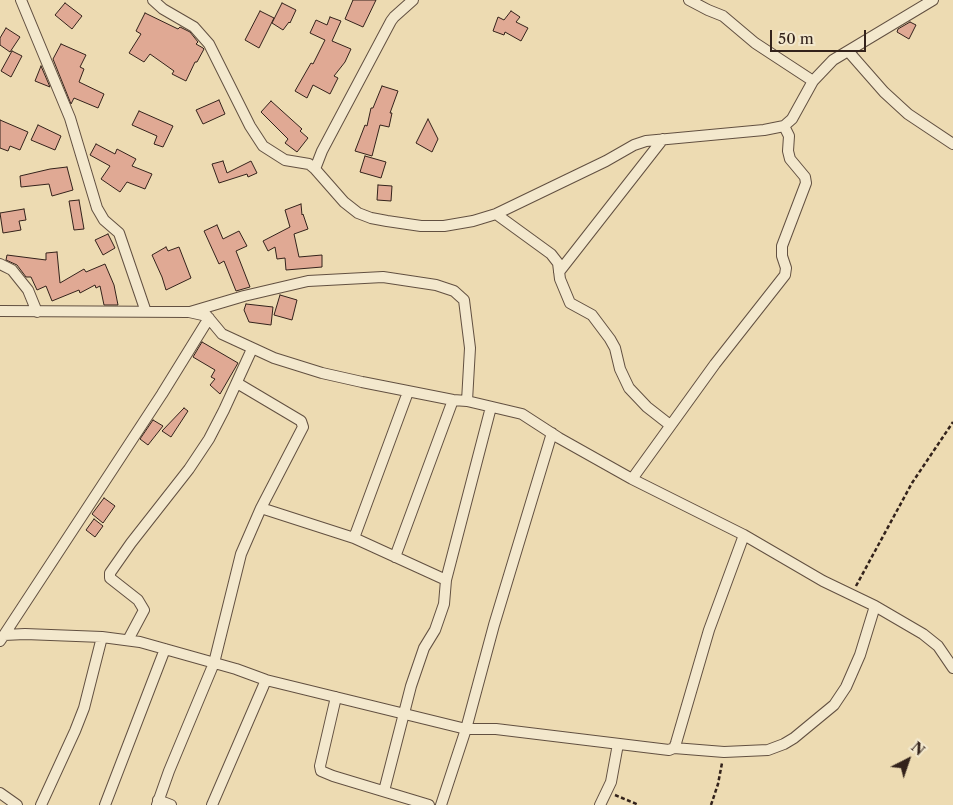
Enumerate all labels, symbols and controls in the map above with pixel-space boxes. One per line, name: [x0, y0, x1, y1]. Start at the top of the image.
scale bar: [773, 20, 869, 52]
text: 50 m: [778, 29, 814, 48]
north arrow: [883, 735, 933, 785]
text: N: [907, 738, 928, 759]

